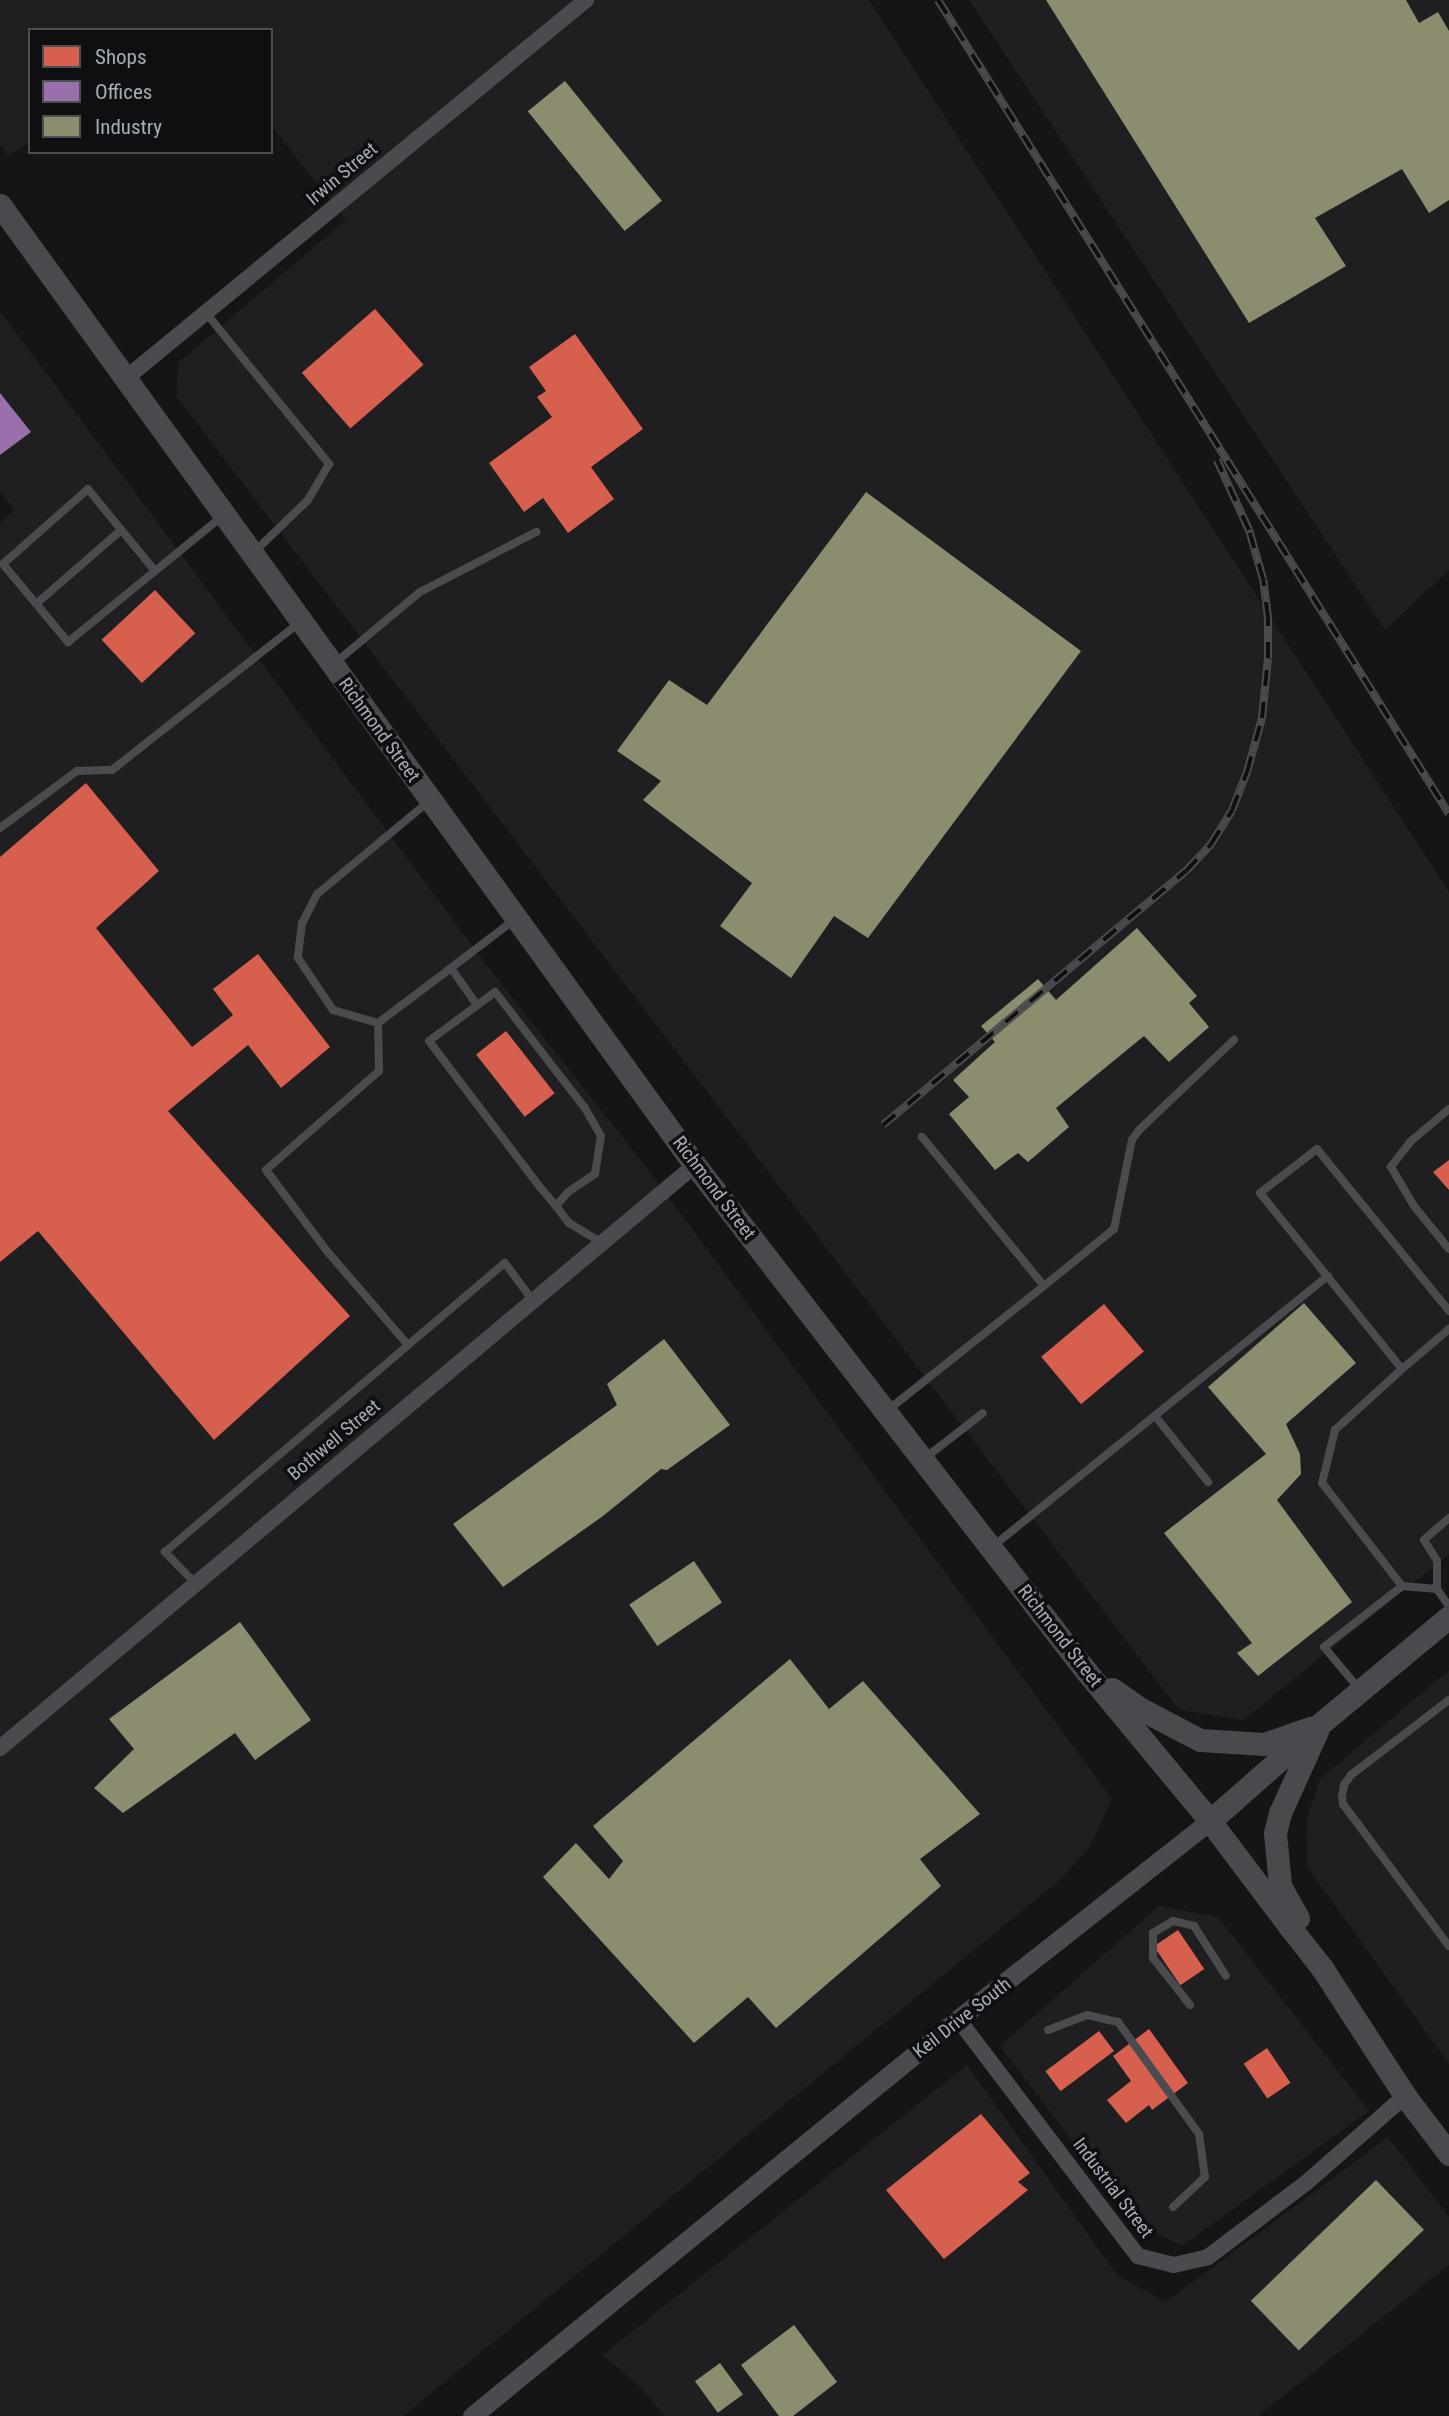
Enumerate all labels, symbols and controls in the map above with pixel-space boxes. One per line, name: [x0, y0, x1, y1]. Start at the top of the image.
legend: [28, 28, 273, 154]
text: Shops: [95, 45, 147, 69]
text: Offices: [95, 80, 152, 104]
text: Industry: [95, 115, 162, 139]
street label: Irwin Street: [302, 138, 382, 210]
street label: Richmond Street: [333, 673, 425, 787]
street label: Richmond Street: [668, 1132, 760, 1244]
street label: Bothwell Street: [283, 1395, 385, 1485]
street label: Richmond Street: [1013, 1580, 1107, 1692]
street label: Keil Drive South: [909, 1973, 1015, 2063]
street label: Industrial Street: [1068, 2133, 1158, 2243]

